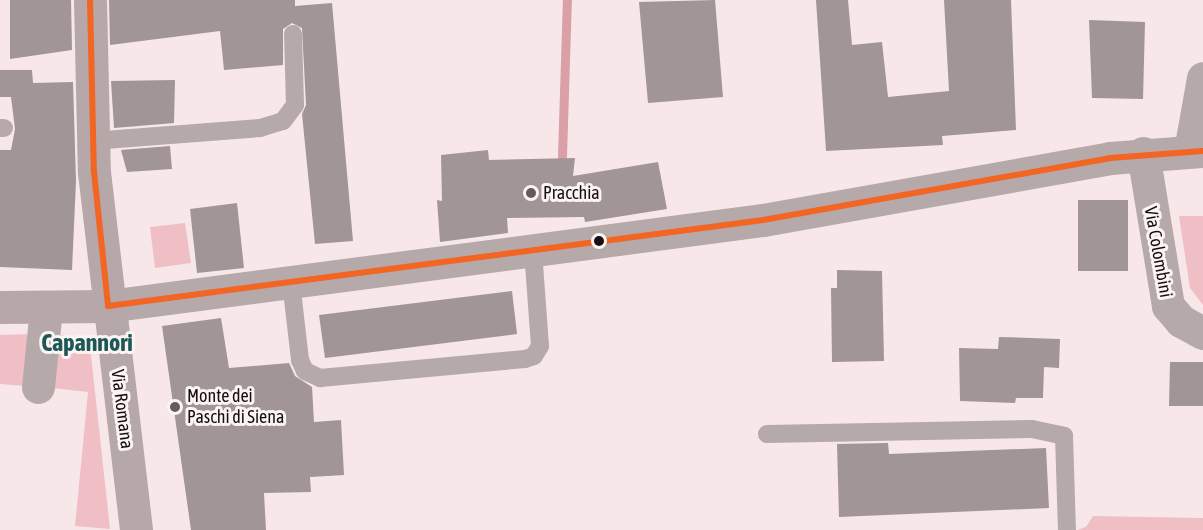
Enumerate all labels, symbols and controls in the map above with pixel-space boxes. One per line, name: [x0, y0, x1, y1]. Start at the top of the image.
place label: Pracchia: [543, 182, 600, 204]
marker: Pracchia: [524, 186, 538, 200]
street label: Via Colombini: [1139, 205, 1177, 299]
unlabelled marker: [593, 235, 605, 247]
district label: Capannori: [41, 329, 133, 357]
street label: Via Romana: [106, 368, 138, 450]
place label: Monte dei Paschi di Siena: [187, 386, 284, 428]
marker: Monte dei Paschi di Siena: [168, 400, 182, 414]

